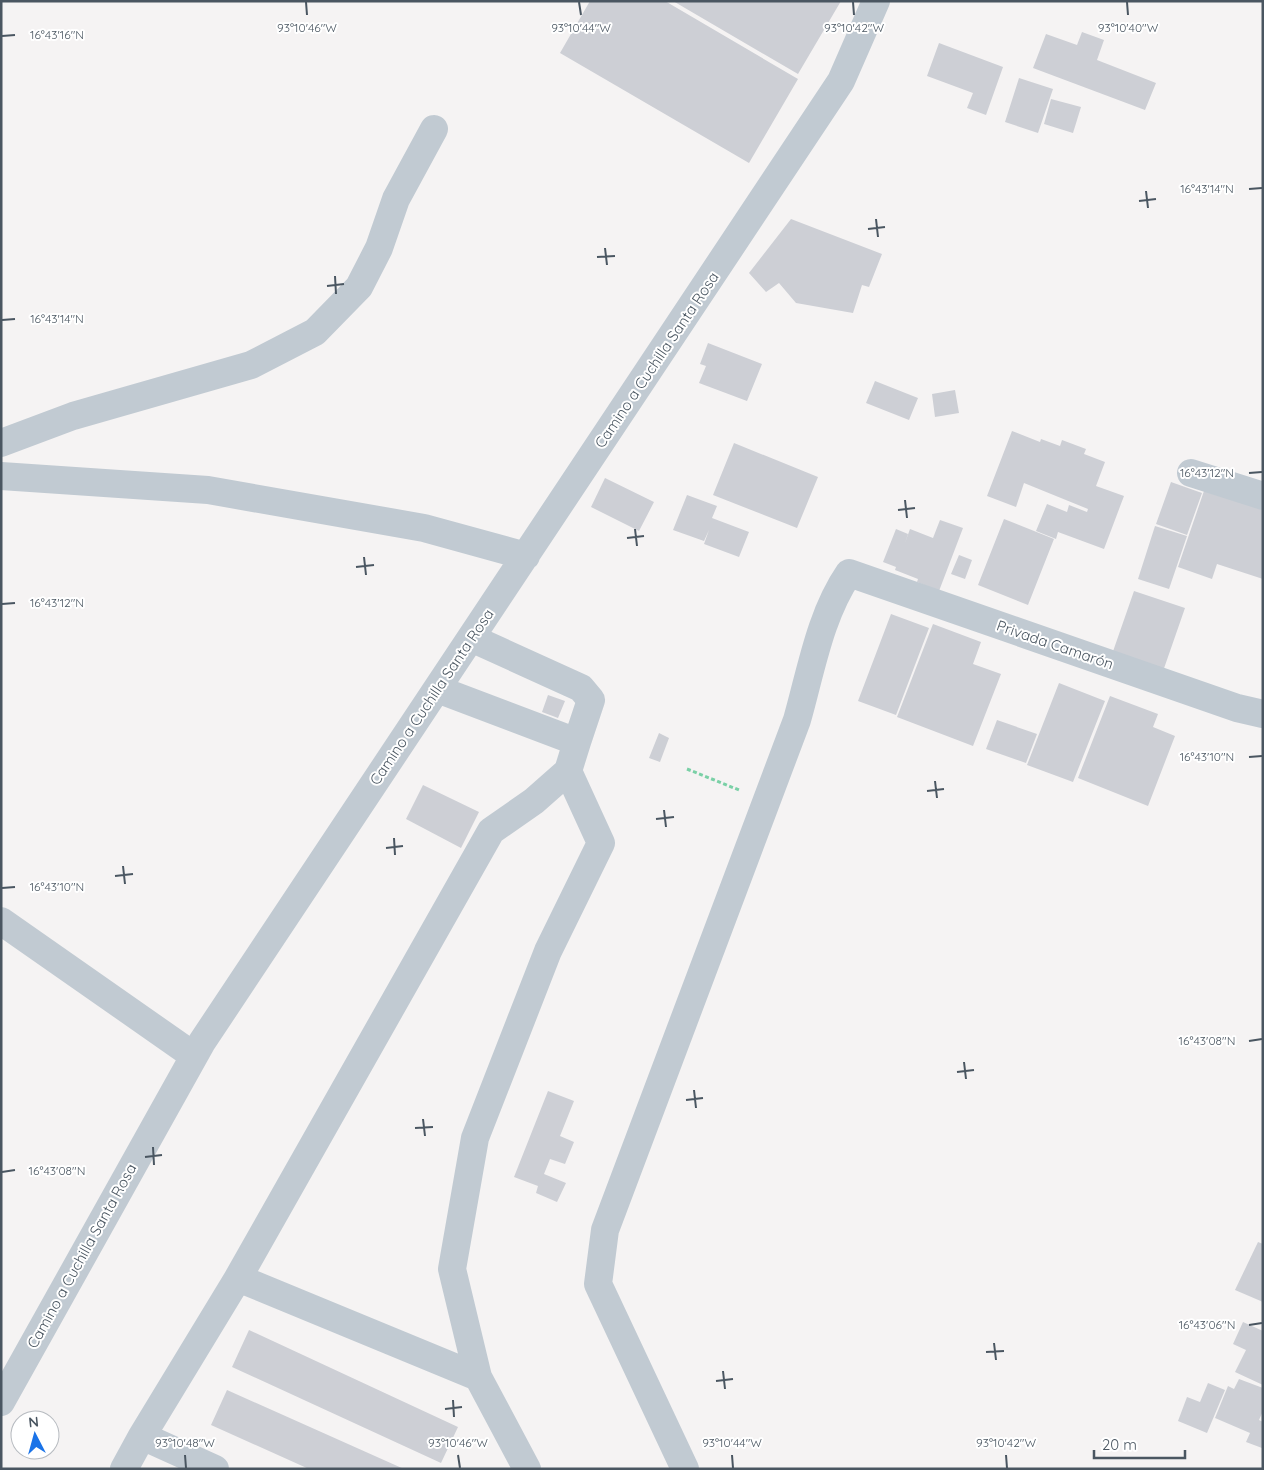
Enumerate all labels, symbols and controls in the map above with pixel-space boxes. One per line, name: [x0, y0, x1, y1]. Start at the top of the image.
text: 93°10'46"W: [277, 20, 337, 35]
text: 93°10'44"W: [551, 20, 611, 35]
text: 93°10'42"W: [824, 20, 884, 35]
text: 93°10'40"W: [1098, 20, 1159, 35]
text: 16°43'16"N: [30, 27, 84, 42]
text: 16°43'14"N: [1180, 181, 1234, 196]
street label: Camino a Cuchilla Santa Rosa: [590, 268, 723, 451]
text: 16°43'14"N: [30, 311, 84, 326]
text: 16°43'12"N: [1180, 465, 1234, 480]
text: 16°43'12"N: [30, 595, 84, 610]
street label: Camino a Cuchilla Santa Rosa: [365, 605, 498, 788]
street label: Privada Camarón: [994, 616, 1116, 673]
text: 16°43'10"N: [1180, 749, 1234, 764]
text: 16°43'10"N: [30, 879, 84, 894]
text: 16°43'08"N: [1179, 1033, 1235, 1048]
street label: Camino a Cuchilla Santa Rosa: [23, 1160, 140, 1352]
text: 16°43'08"N: [29, 1163, 85, 1178]
text: 16°43'06"N: [1179, 1317, 1235, 1332]
north arrow: [10, 1410, 60, 1460]
text: N: [28, 1413, 40, 1432]
scale bar: [1094, 1428, 1185, 1460]
text: 93°10'48"W: [155, 1435, 215, 1450]
text: 93°10'46"W: [428, 1435, 488, 1450]
text: 93°10'44"W: [702, 1435, 762, 1450]
text: 93°10'42"W: [976, 1435, 1036, 1450]
text: 20 m: [1102, 1435, 1137, 1454]

